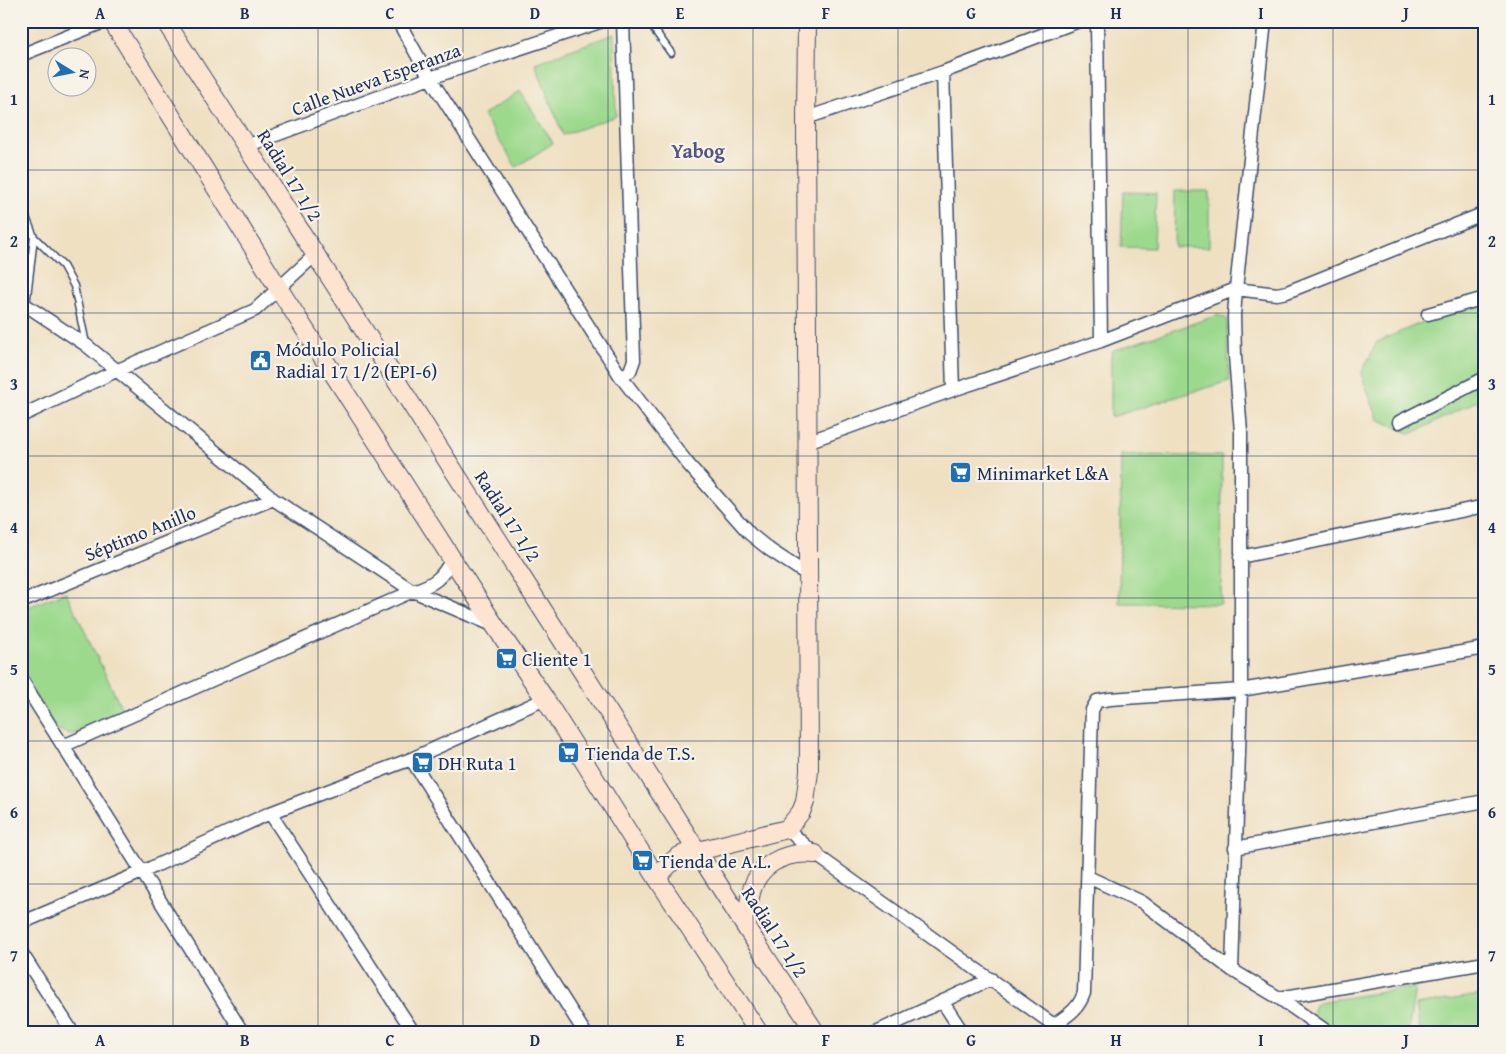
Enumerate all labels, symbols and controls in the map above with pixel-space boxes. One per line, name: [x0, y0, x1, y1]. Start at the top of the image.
text: A: [95, 1, 106, 25]
text: B: [240, 1, 250, 25]
text: C: [385, 1, 395, 25]
text: D: [530, 1, 540, 25]
text: E: [676, 1, 685, 25]
text: F: [822, 1, 830, 25]
text: G: [966, 1, 976, 25]
text: H: [1110, 1, 1122, 25]
text: I: [1258, 1, 1264, 25]
text: J: [1400, 1, 1409, 25]
street label: Calle Nueva Esperanza: [288, 35, 464, 123]
north arrow: [48, 48, 98, 98]
text: N: [74, 68, 95, 81]
text: 1: [10, 87, 18, 111]
text: 1: [1488, 87, 1496, 111]
street label: Radial 17 1/2: [251, 124, 329, 226]
district label: Yabog: [671, 136, 725, 165]
text: 2: [10, 229, 18, 253]
text: 2: [1488, 229, 1496, 253]
place label: Módulo Policial Radial 17 1/2 (EPI-6): [276, 335, 437, 385]
public building icon: Módulo Policial Radial 17 1/2 (EPI-6): [248, 348, 272, 372]
text: 3: [10, 372, 18, 396]
text: 3: [1488, 372, 1496, 396]
place label: Minimarket L&A: [977, 459, 1109, 487]
supermarket icon: Minimarket L&A: [949, 461, 973, 485]
street label: Radial 17 1/2: [468, 465, 548, 567]
street label: Séptimo Anillo: [80, 498, 200, 568]
text: 4: [10, 515, 18, 539]
text: 4: [1488, 515, 1496, 539]
place label: Cliente 1: [522, 645, 592, 673]
supermarket icon: Cliente 1: [494, 647, 518, 671]
text: 5: [10, 657, 18, 681]
text: 5: [1488, 657, 1496, 681]
place label: Tienda de T.S.: [585, 739, 695, 767]
supermarket icon: Tienda de T.S.: [557, 741, 581, 765]
place label: DH Ruta 1: [438, 749, 517, 777]
supermarket icon: DH Ruta 1: [410, 751, 434, 775]
text: 6: [10, 800, 18, 824]
text: 6: [1488, 800, 1496, 824]
place label: Tienda de A.L.: [659, 847, 771, 875]
supermarket icon: Tienda de A.L.: [631, 849, 655, 873]
street label: Radial 17 1/2: [735, 881, 815, 983]
text: 7: [10, 943, 18, 967]
text: 7: [1488, 943, 1496, 967]
text: A: [95, 1028, 106, 1052]
text: B: [240, 1028, 250, 1052]
text: C: [385, 1028, 395, 1052]
text: D: [530, 1028, 540, 1052]
text: E: [676, 1028, 685, 1052]
text: F: [822, 1028, 830, 1052]
text: G: [966, 1028, 976, 1052]
text: H: [1110, 1028, 1122, 1052]
text: I: [1258, 1028, 1264, 1052]
text: J: [1400, 1028, 1409, 1052]

